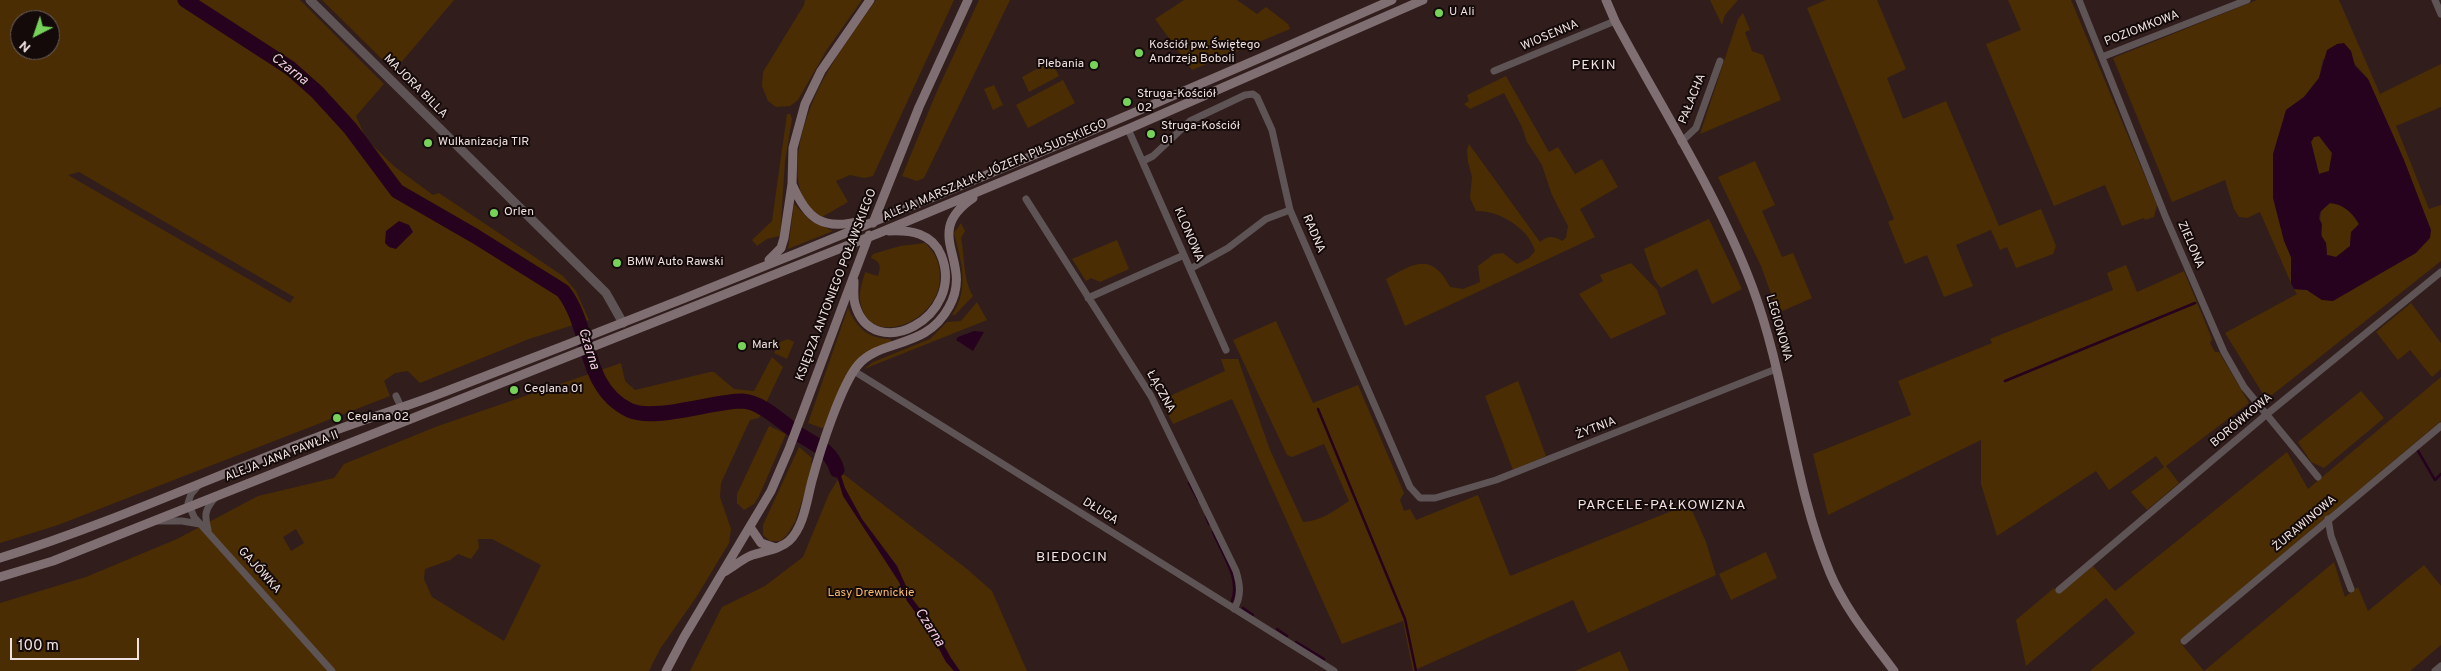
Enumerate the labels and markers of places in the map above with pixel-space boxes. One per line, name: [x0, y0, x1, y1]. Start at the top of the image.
place label: U Ali: [1449, 6, 1474, 20]
marker: U Ali: [1433, 7, 1445, 19]
place label: Kościół pw. Świętego Andrzeja Boboli: [1149, 39, 1260, 67]
marker: Kościół pw. Świętego Andrzeja Boboli: [1133, 47, 1145, 59]
place label: Plebania: [1037, 58, 1084, 72]
marker: Plebania: [1088, 59, 1100, 71]
place label: Struga-Kościół 02: [1137, 88, 1216, 116]
marker: Struga-Kościół 02: [1121, 96, 1133, 108]
place label: Struga-Kościół 01: [1161, 120, 1240, 148]
marker: Struga-Kościół 01: [1145, 128, 1157, 140]
place label: Wulkanizacja TIR: [438, 136, 529, 150]
marker: Wulkanizacja TIR: [422, 137, 434, 149]
place label: Orlen: [504, 206, 534, 220]
marker: Orlen: [488, 207, 500, 219]
place label: BMW Auto Rawski: [627, 256, 724, 270]
marker: BMW Auto Rawski: [611, 257, 623, 269]
place label: Mark: [752, 339, 779, 353]
marker: Mark: [736, 340, 748, 352]
place label: Ceglana 01: [524, 383, 583, 397]
marker: Ceglana 01: [508, 384, 520, 396]
place label: Ceglana 02: [347, 411, 409, 425]
marker: Ceglana 02: [331, 412, 343, 424]

